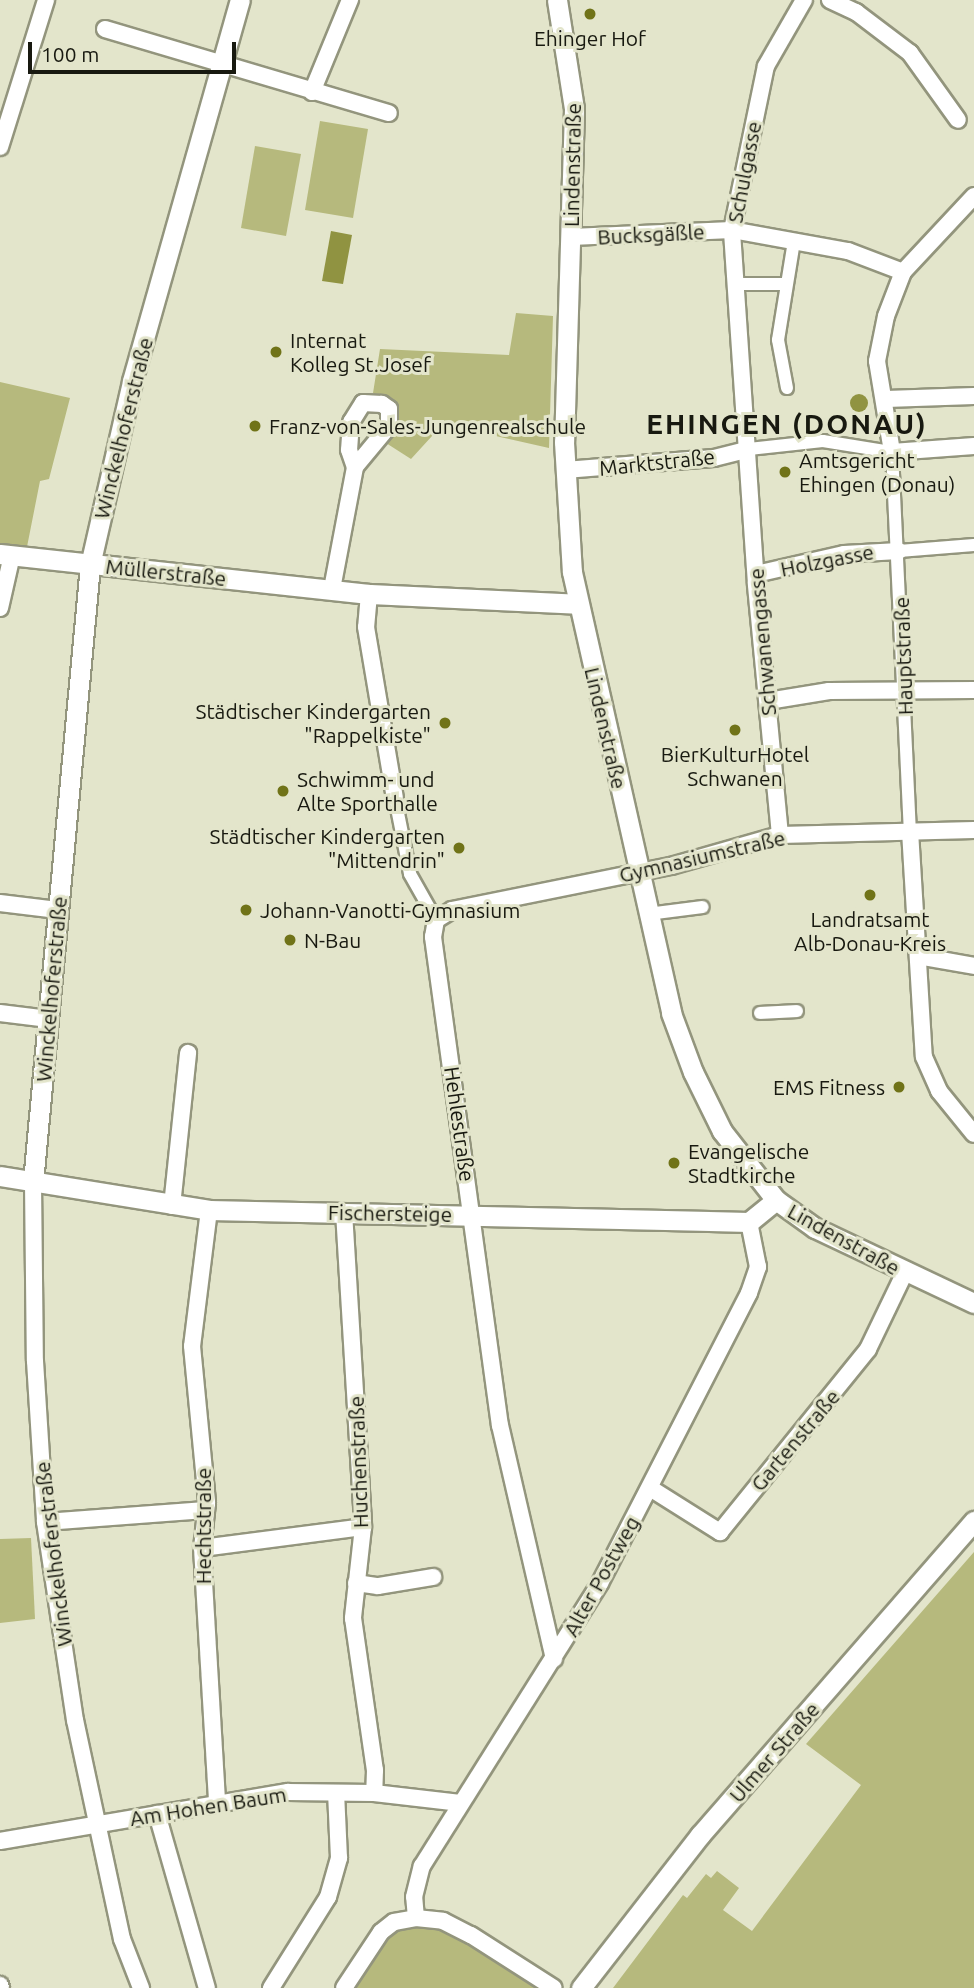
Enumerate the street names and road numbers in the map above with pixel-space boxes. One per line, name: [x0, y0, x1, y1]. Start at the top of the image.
street label: Lindenstraße: [558, 103, 586, 227]
street label: Schulgasse: [722, 119, 766, 225]
street label: Bucksgäßle: [597, 219, 705, 249]
street label: Winckelhoferstraße: [88, 335, 158, 521]
street label: Marktstraße: [598, 443, 716, 481]
street label: Holzgasse: [778, 539, 876, 581]
street label: Müllerstraße: [104, 553, 228, 591]
street label: Schwanengasse: [743, 567, 781, 717]
street label: Hauptstraße: [888, 596, 918, 716]
street label: Lindenstraße: [580, 665, 632, 791]
street label: Gymnasiumstraße: [617, 825, 787, 887]
street label: Winckelhoferstraße: [30, 895, 72, 1083]
street label: Hehlestraße: [439, 1065, 481, 1183]
street label: Lindenstraße: [784, 1198, 904, 1280]
street label: Fischersteige: [328, 1199, 452, 1227]
street label: Gartenstraße: [745, 1384, 845, 1496]
street label: Huchenstraße: [343, 1395, 373, 1529]
street label: Winckelhoferstraße: [29, 1460, 77, 1648]
street label: Hechtstraße: [190, 1468, 216, 1584]
street label: Alter Postweg: [558, 1511, 644, 1641]
street label: Ulmer Straße: [724, 1697, 824, 1807]
street label: Am Hohen Baum: [128, 1781, 288, 1831]

